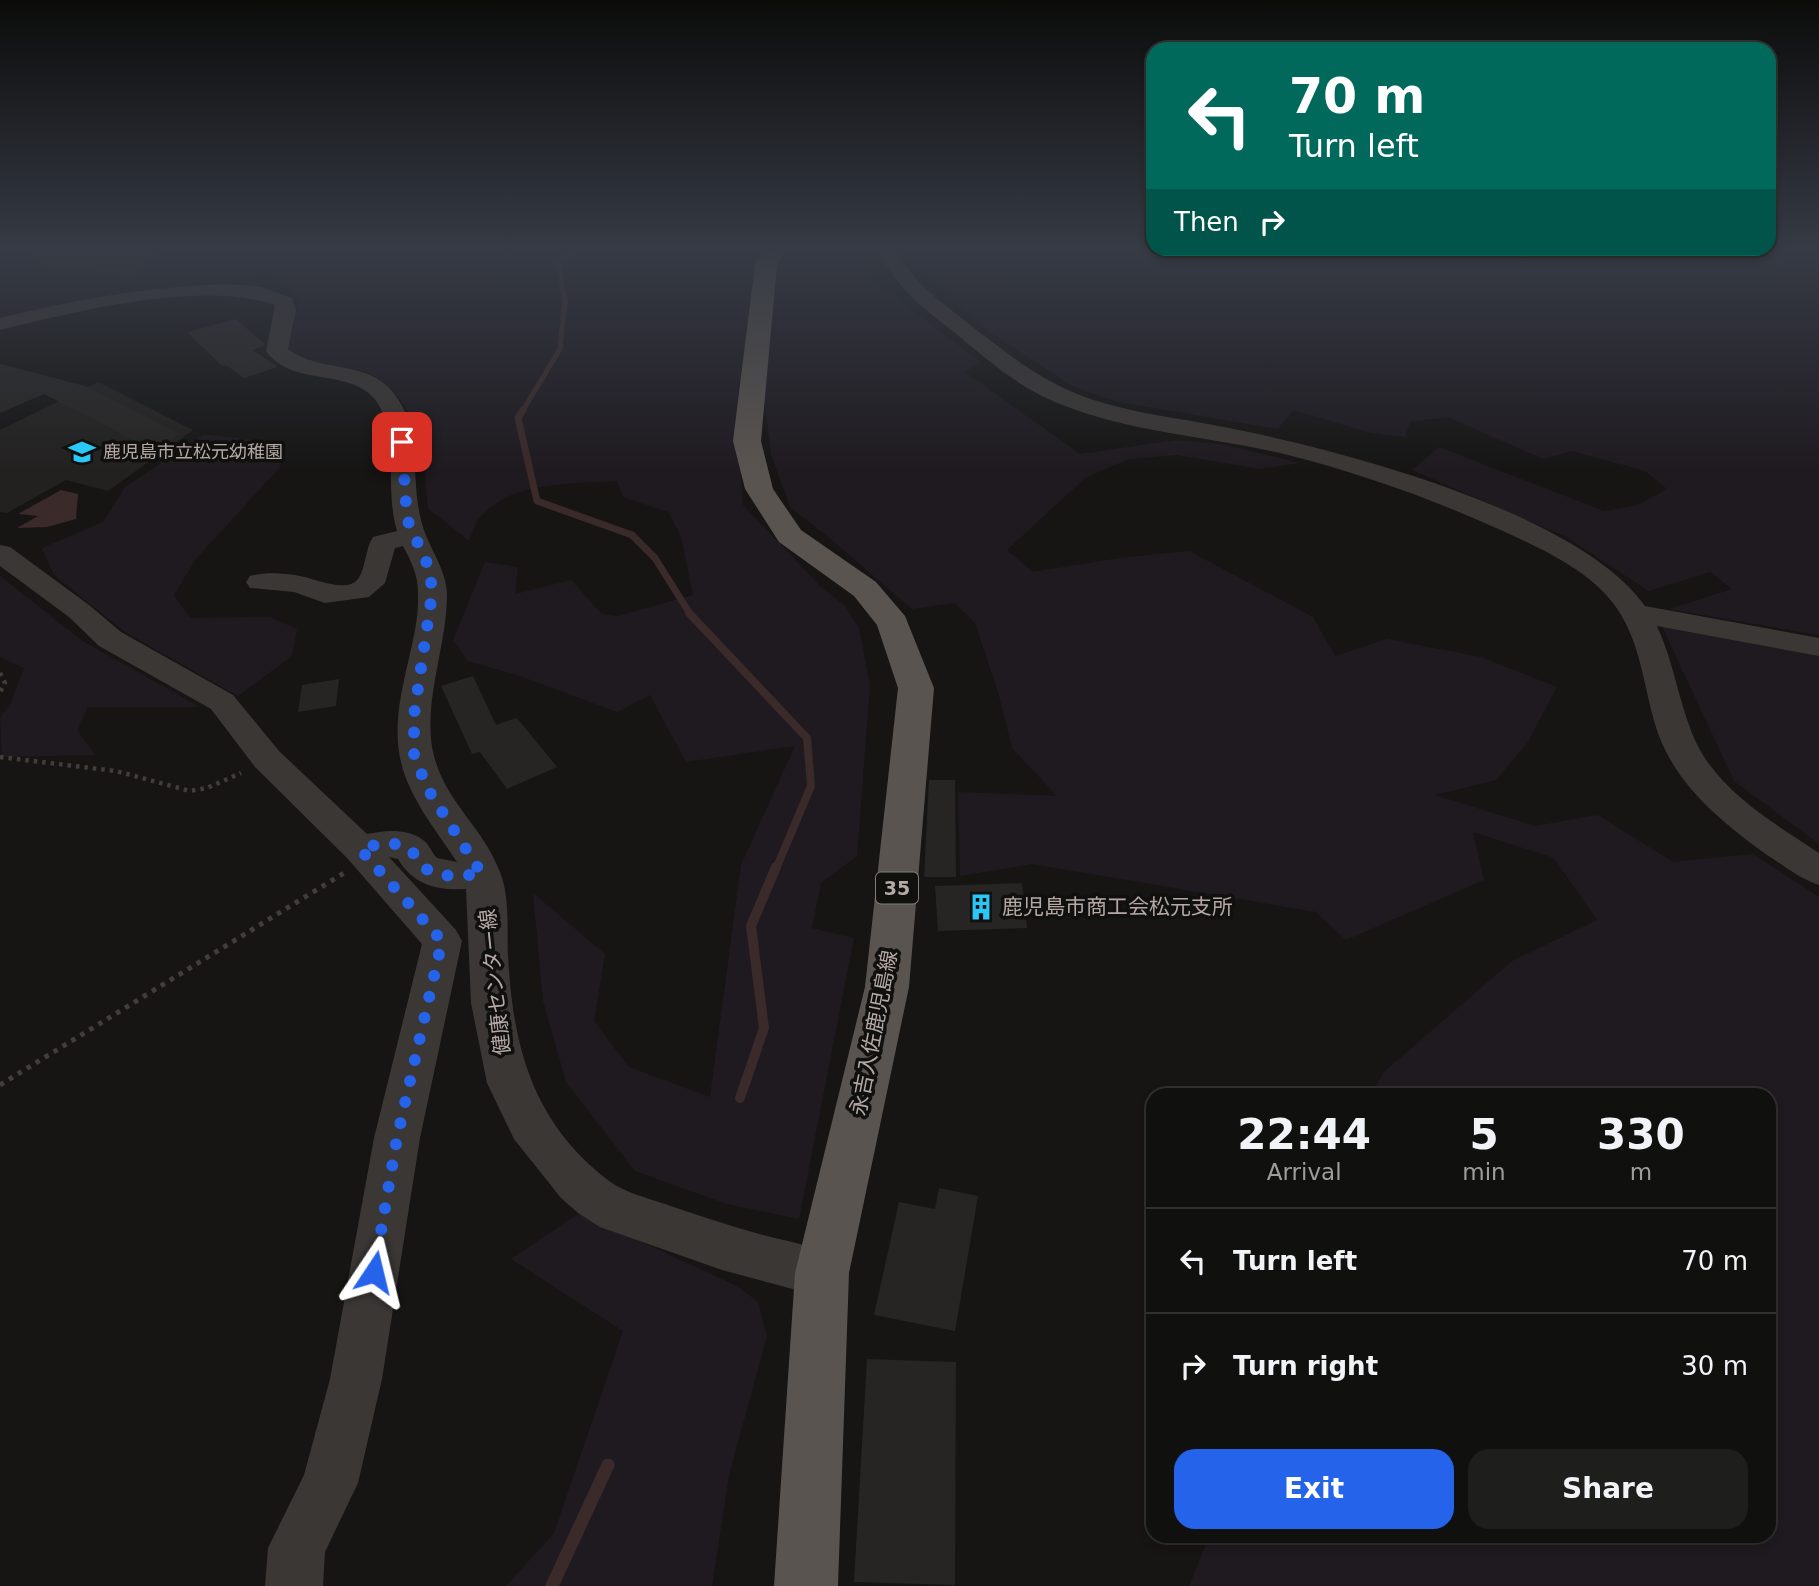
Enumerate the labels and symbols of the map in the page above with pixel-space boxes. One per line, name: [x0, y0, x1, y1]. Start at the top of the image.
pin: [372, 412, 432, 472]
school or university icon: 鹿児島市立松元幼稚園: [67, 437, 97, 467]
place label: 鹿児島市立松元幼稚園: [103, 441, 283, 462]
road number: 35: [876, 873, 918, 904]
building icon: 鹿児島市商工会松元支所: [966, 892, 996, 922]
place label: 鹿児島市商工会松元支所: [1002, 895, 1233, 919]
street label: 健康センター線: [475, 908, 515, 1056]
street label: 永吉入佐鹿児島線: [846, 948, 902, 1118]
position arrow: [337, 1235, 411, 1309]

